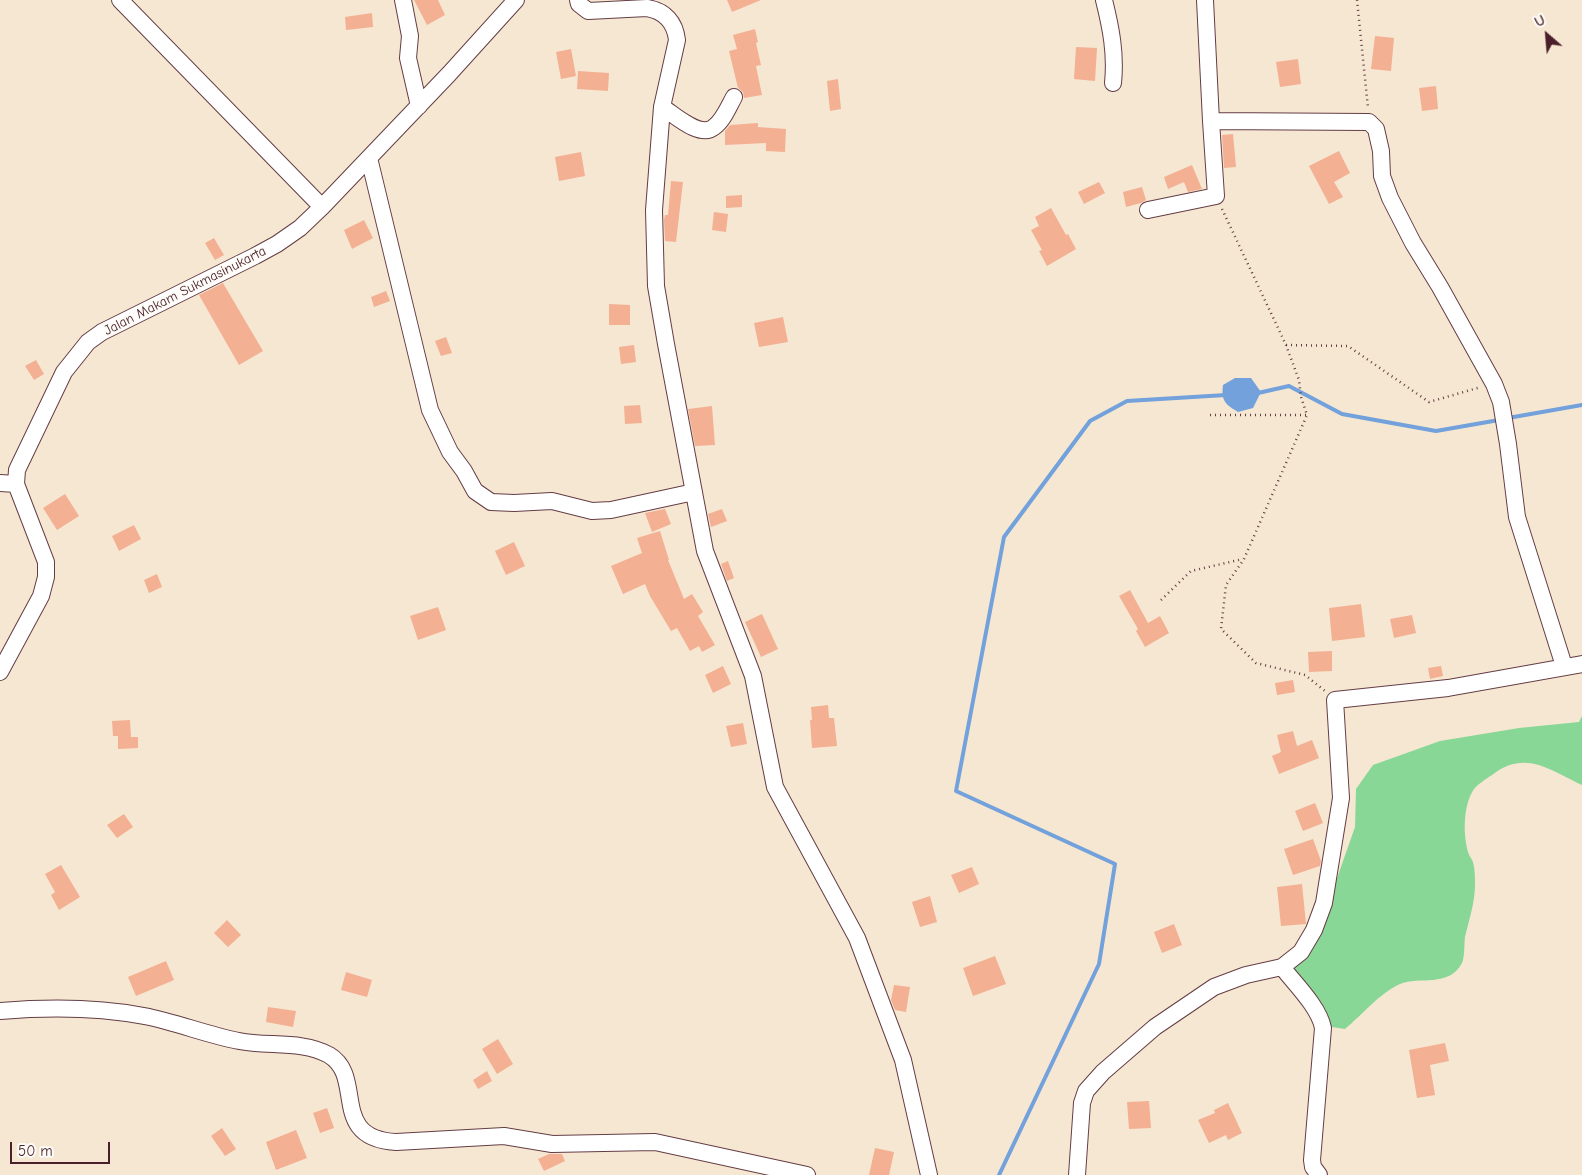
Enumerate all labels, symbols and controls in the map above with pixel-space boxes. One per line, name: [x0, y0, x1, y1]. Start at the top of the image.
north arrow: [1522, 10, 1572, 60]
text: U: [1532, 11, 1548, 31]
street label: Jalan Makam Sukmasinukarta: [101, 243, 269, 339]
scale bar: [12, 1132, 112, 1164]
text: 50 m: [18, 1142, 53, 1160]

